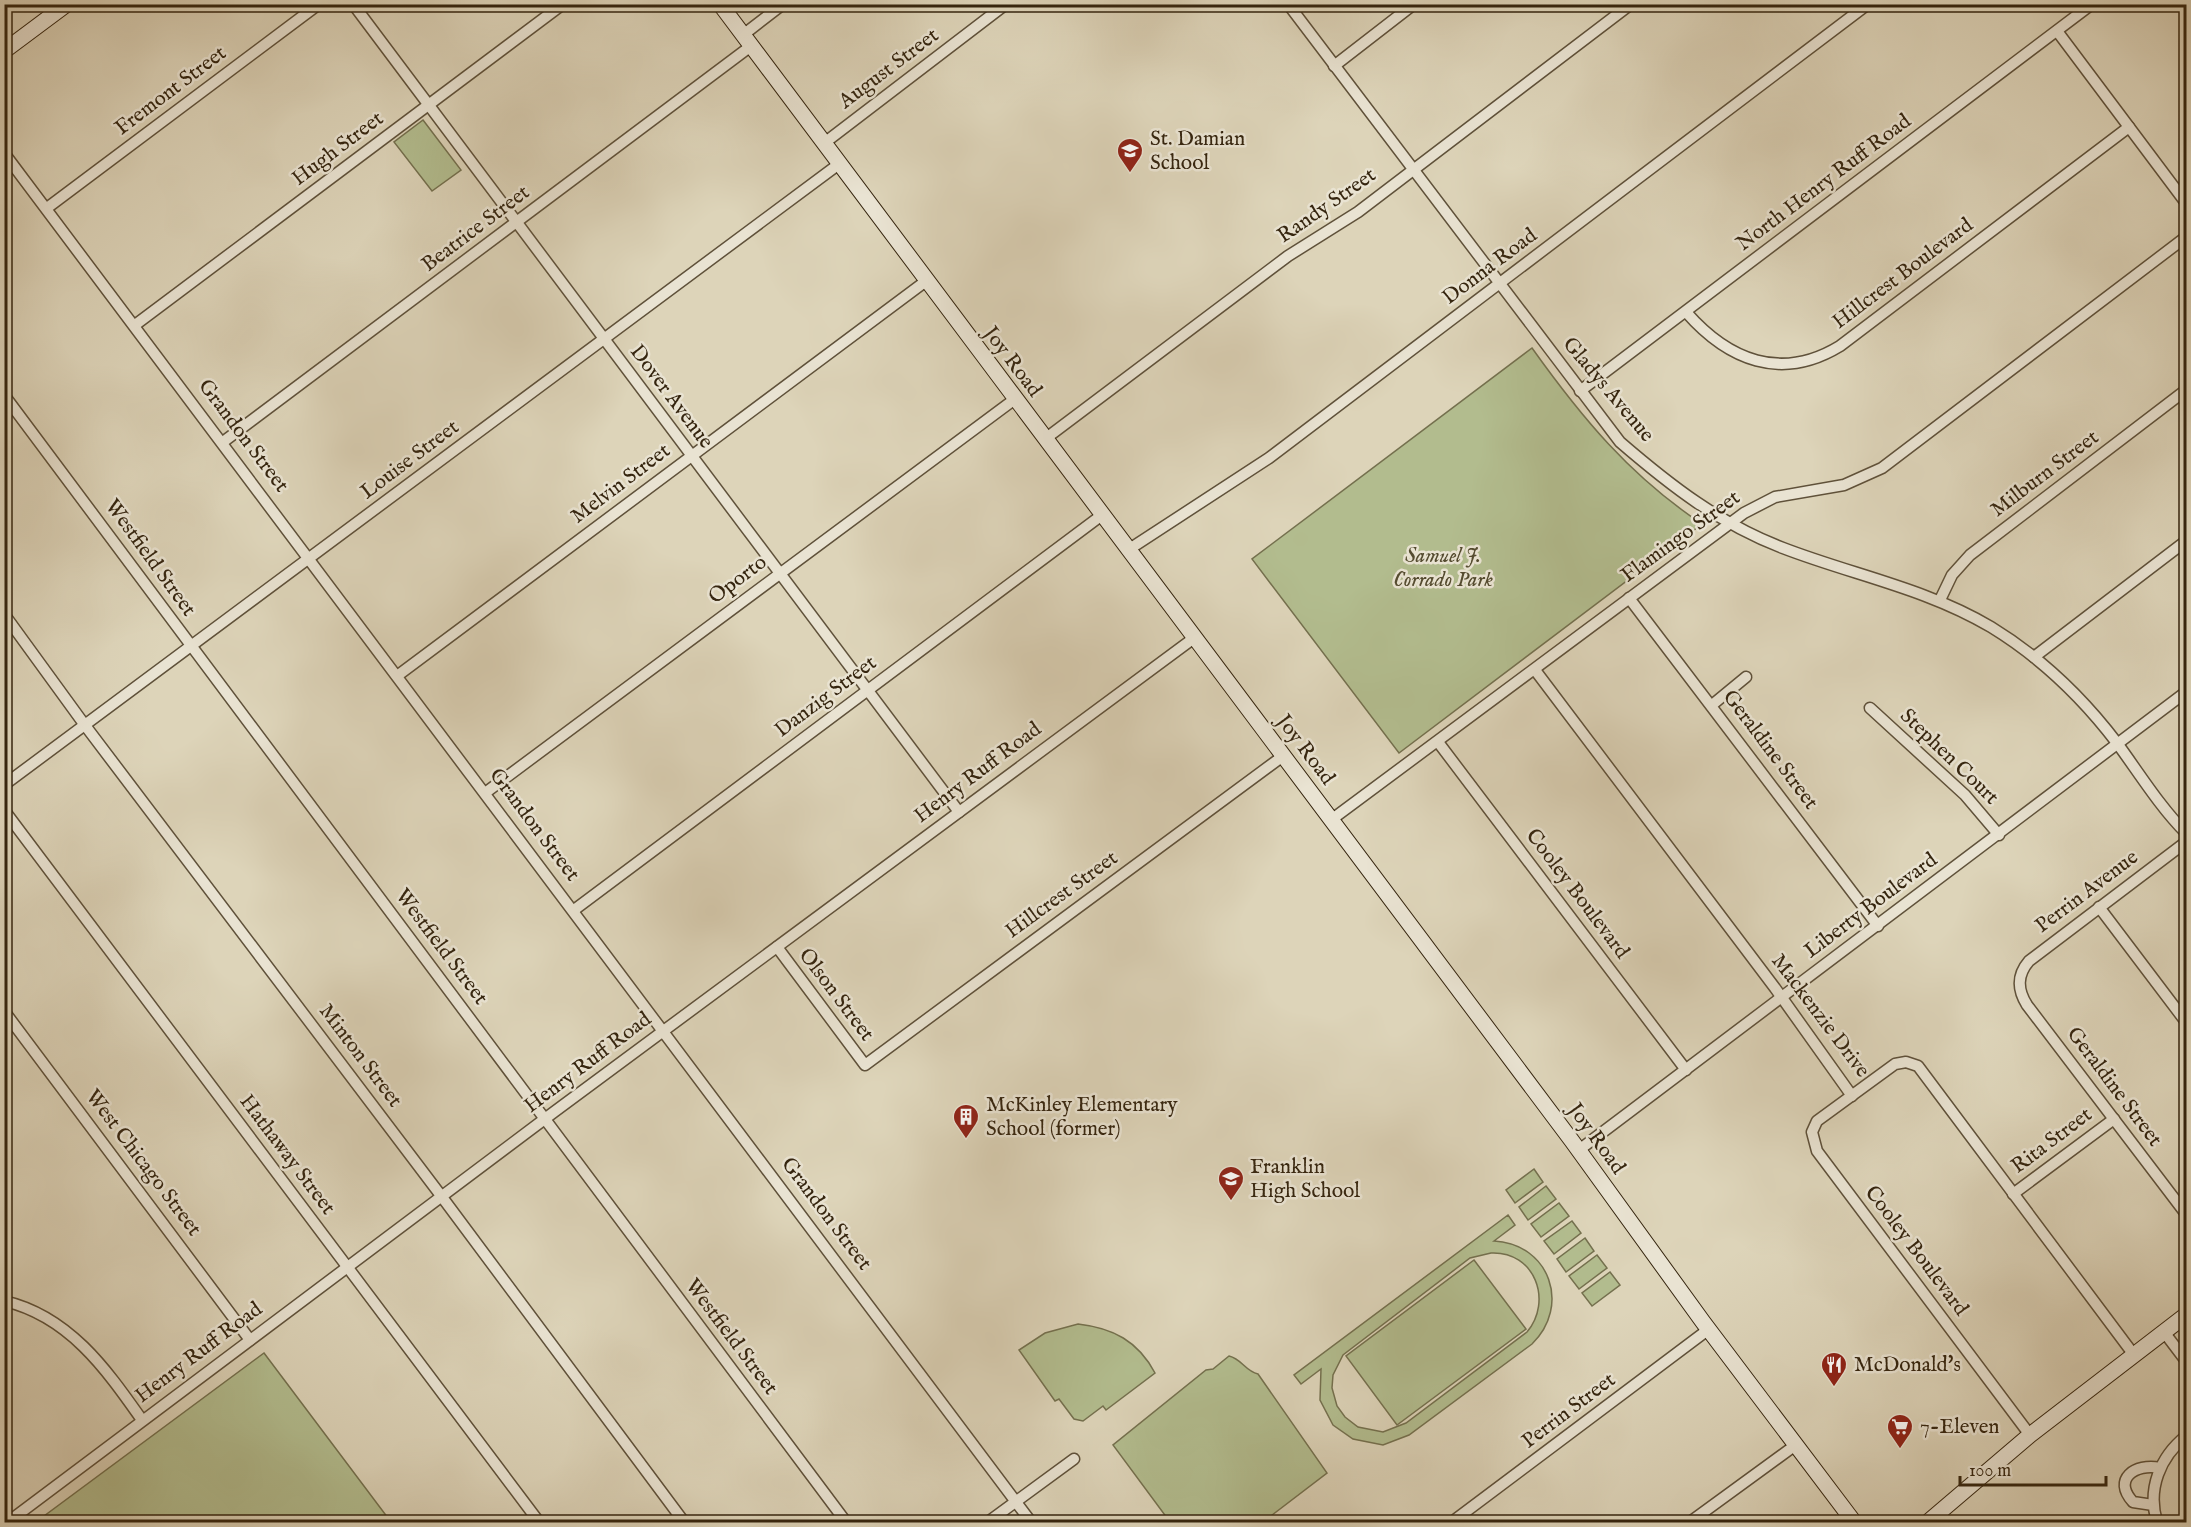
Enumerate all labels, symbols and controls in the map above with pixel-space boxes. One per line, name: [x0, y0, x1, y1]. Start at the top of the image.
street label: August Street: [833, 22, 945, 116]
street label: Fremont Street: [110, 40, 232, 142]
street label: Hugh Street: [287, 106, 389, 192]
street label: North Henry Ruff Road: [1731, 108, 1917, 258]
place label: St. Damian School: [1150, 126, 1245, 177]
school or university icon: St. Damian School: [1115, 136, 1145, 174]
street label: Randy Street: [1272, 162, 1382, 250]
street label: Beatrice Street: [417, 180, 535, 278]
street label: Hillcrest Boulevard: [1827, 212, 1979, 336]
street label: Donna Road: [1437, 222, 1543, 311]
street label: Joy Road: [975, 320, 1048, 403]
street label: Gladys Avenue: [1556, 332, 1660, 448]
street label: Dover Avenue: [623, 340, 719, 455]
street label: Grandon Street: [192, 374, 294, 498]
street label: Louise Street: [355, 414, 465, 506]
street label: Milburn Street: [1985, 424, 2105, 524]
street label: Melvin Street: [566, 438, 676, 530]
street label: Flamingo Street: [1616, 485, 1746, 589]
street label: Westfield Street: [98, 494, 202, 622]
park label: Samuel J. Corrado Park: [1393, 543, 1493, 594]
street label: Oporto: [703, 549, 773, 611]
street label: Danzig Street: [770, 650, 882, 744]
street label: Geraldine Street: [1716, 685, 1824, 815]
street label: Stephen Court: [1894, 703, 2004, 811]
street label: Joy Road: [1268, 708, 1341, 791]
street label: Henry Ruff Road: [909, 716, 1048, 830]
street label: Grandon Street: [483, 763, 585, 887]
street label: Cooley Boulevard: [1519, 823, 1635, 965]
street label: Perrin Avenue: [2030, 844, 2144, 940]
street label: Hillcrest Street: [1000, 845, 1124, 945]
street label: Liberty Boulevard: [1799, 847, 1944, 965]
street label: Westfield Street: [388, 883, 494, 1011]
street label: Olson Street: [792, 943, 880, 1047]
street label: Mackenzie Drive: [1765, 949, 1876, 1084]
street label: Minton Street: [312, 999, 408, 1113]
street label: Henry Ruff Road: [519, 1006, 658, 1120]
street label: Geraldine Street: [2060, 1022, 2168, 1152]
street label: West Chicago Street: [79, 1084, 207, 1242]
street label: Hathaway Street: [233, 1089, 341, 1221]
place label: McKinley Elementary School (former): [986, 1092, 1178, 1143]
street label: Joy Road: [1560, 1096, 1631, 1181]
building icon: McKinley Elementary School (former): [951, 1102, 981, 1140]
street label: Rita Street: [2006, 1102, 2098, 1180]
street label: Grandon Street: [775, 1152, 877, 1276]
place label: Franklin High School: [1250, 1154, 1360, 1205]
school or university icon: Franklin High School: [1216, 1164, 1246, 1202]
street label: Cooley Boulevard: [1858, 1180, 1974, 1322]
street label: Westfield Street: [678, 1273, 784, 1401]
street label: Henry Ruff Road: [130, 1296, 269, 1410]
restaurant icon: McDonald's: [1819, 1350, 1849, 1388]
place label: McDonald's: [1854, 1352, 1961, 1379]
street label: Perrin Street: [1517, 1367, 1621, 1455]
supermarket icon: 7-Eleven: [1885, 1412, 1915, 1450]
place label: 7-Eleven: [1920, 1414, 1999, 1441]
scale bar: [1960, 1449, 2106, 1487]
text: 100 m: [1969, 1460, 2011, 1483]

